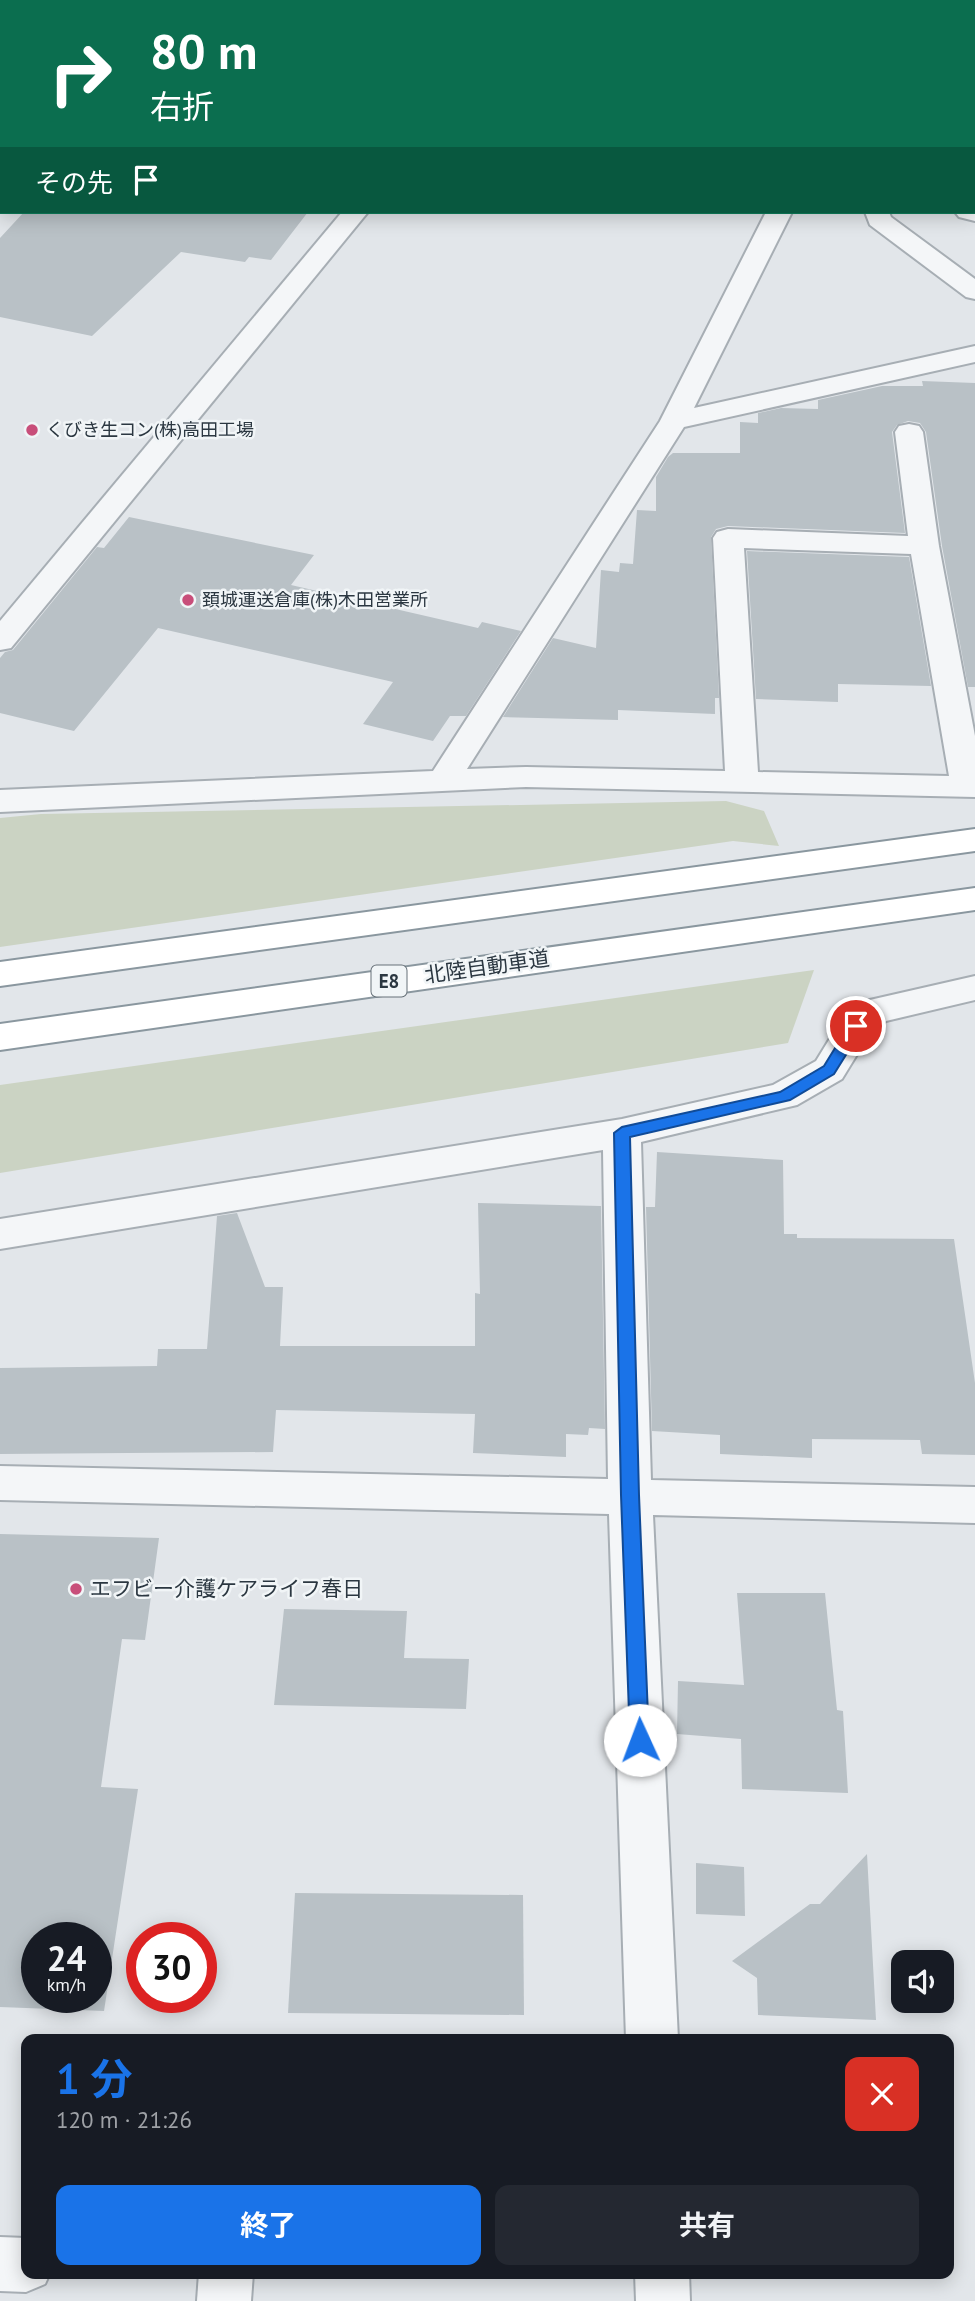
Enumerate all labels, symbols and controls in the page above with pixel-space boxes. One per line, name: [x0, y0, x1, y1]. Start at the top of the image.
text: 80 m: [150, 19, 257, 83]
icon: right: [35, 28, 126, 119]
text: 右折: [150, 85, 214, 127]
icon: arrive: [127, 161, 165, 199]
text: その先: [35, 166, 113, 199]
place label: くびき生コン(株)高田工場: [46, 418, 254, 441]
marker: くびき生コン(株)高田工場: [24, 422, 40, 438]
place label: 頚城運送倉庫(株)木田営業所: [202, 588, 428, 611]
marker: 頚城運送倉庫(株)木田営業所: [180, 592, 196, 608]
street label: 北陸自動車道: [423, 944, 551, 989]
road number: E8: [372, 965, 406, 996]
pin: [826, 996, 886, 1056]
icon: arrive: [837, 1007, 875, 1045]
place label: エフビー介護ケアライフ春日: [90, 1575, 363, 1602]
marker: エフビー介護ケアライフ春日: [68, 1581, 84, 1597]
position arrow: [603, 1703, 677, 1777]
speed limit sign: 30: [126, 1922, 217, 2013]
text: 24: [47, 1935, 86, 1981]
map controls: [891, 1950, 954, 2013]
button: sound: [891, 1950, 954, 2013]
text: km/h: [47, 1973, 86, 1996]
text: 1 分: [56, 2051, 132, 2106]
button: close: [845, 2057, 919, 2131]
text: 120 m · 21:26: [56, 2105, 192, 2134]
button: 終了: [56, 2185, 481, 2265]
button: 共有: [495, 2185, 919, 2265]

